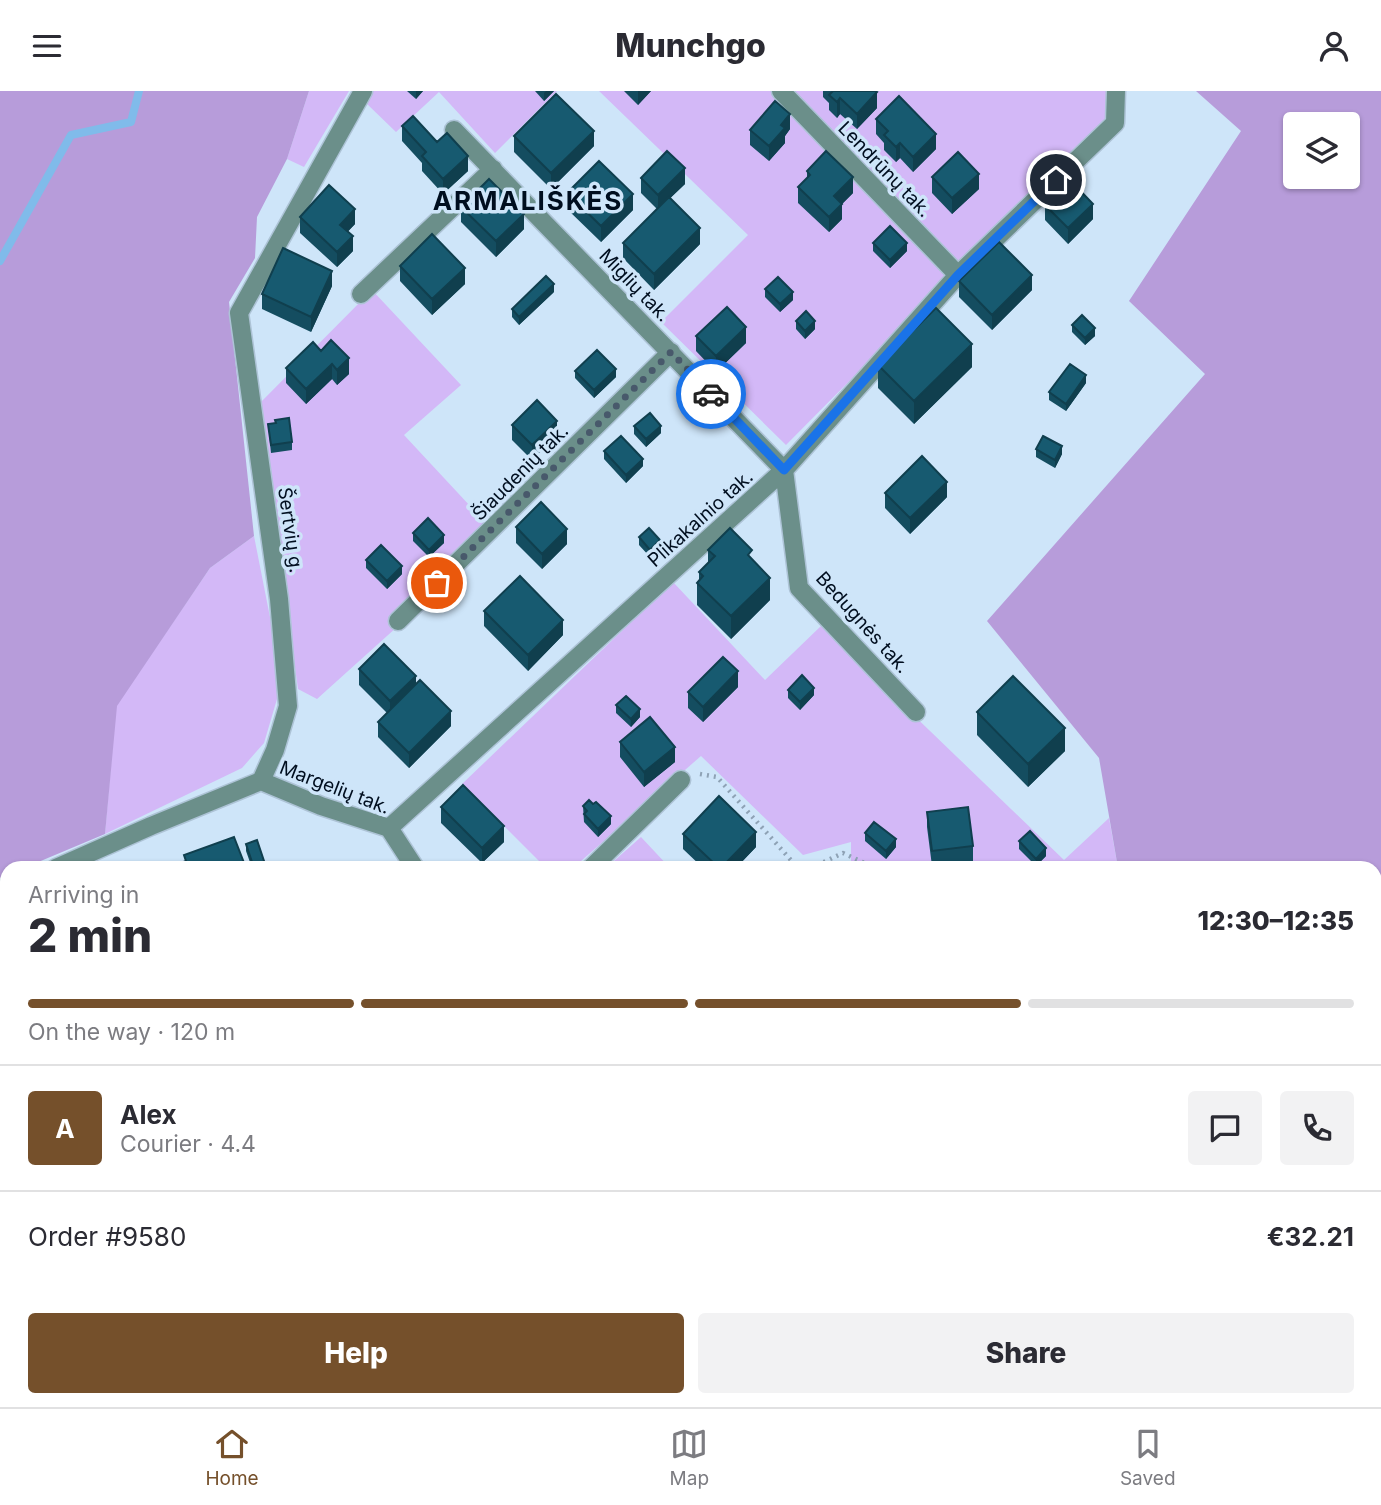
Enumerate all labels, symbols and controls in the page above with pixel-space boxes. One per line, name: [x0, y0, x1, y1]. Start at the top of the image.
text: Munchgo: [615, 26, 766, 65]
icon: menu: [28, 27, 66, 65]
icon: person: [1315, 27, 1353, 65]
map controls: [1283, 112, 1360, 189]
button: layers: [1283, 112, 1360, 189]
street label: Lendrūnų tak.: [833, 117, 936, 222]
pin: [1026, 150, 1086, 210]
icon: home: [1037, 161, 1075, 199]
district label: ARMALIŠKĖS: [433, 185, 623, 216]
street label: Miglių tak.: [594, 244, 675, 326]
courier: [676, 359, 746, 429]
icon: car: [692, 375, 730, 413]
street label: Šiaudenių tak.: [467, 419, 573, 525]
street label: Plikakalnio tak.: [643, 465, 758, 572]
street label: Šertvių g.: [273, 486, 308, 574]
pin: [407, 553, 467, 613]
icon: bag: [418, 564, 456, 602]
street label: Bedugnės tak.: [811, 567, 914, 678]
street label: Margelių tak.: [277, 756, 393, 819]
text: Arriving in: [28, 881, 139, 909]
text: 12:30–12:35: [1197, 905, 1354, 936]
text: 2 min: [28, 907, 152, 963]
text: On the way · 120 m: [28, 1018, 235, 1046]
button: chat: [1188, 1091, 1262, 1165]
button: phone: [1280, 1091, 1354, 1165]
text: Alex: [120, 1099, 177, 1130]
text: A: [55, 1113, 75, 1144]
text: Courier · 4.4: [120, 1130, 256, 1158]
text: Order #9580: [28, 1221, 186, 1252]
text: €32.21: [1267, 1221, 1354, 1252]
button: Help: [28, 1313, 684, 1393]
button: Share: [698, 1313, 1354, 1393]
tab: Home: [205, 1425, 259, 1490]
tab: Map: [670, 1425, 709, 1490]
tab: Saved: [1120, 1425, 1176, 1490]

